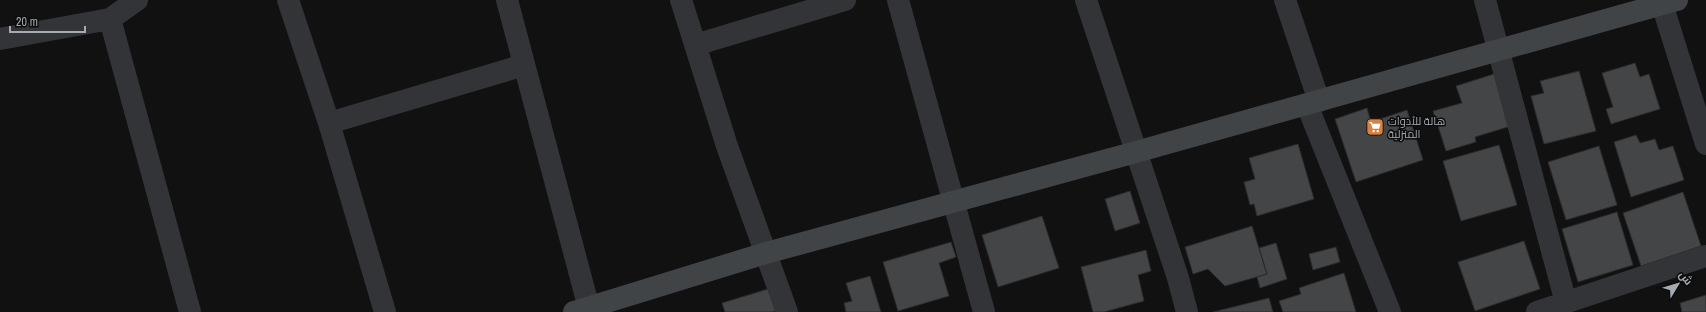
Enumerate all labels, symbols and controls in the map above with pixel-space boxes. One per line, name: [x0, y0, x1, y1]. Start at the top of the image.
scale bar: [10, 8, 85, 34]
text: 20 m: [16, 14, 38, 30]
place label: هالة للأدوات المنزلية: [1388, 114, 1445, 141]
supermarket icon: هالة للأدوات المنزلية: [1365, 117, 1385, 137]
north arrow: [1658, 264, 1698, 304]
text: ش: [1676, 268, 1696, 288]

